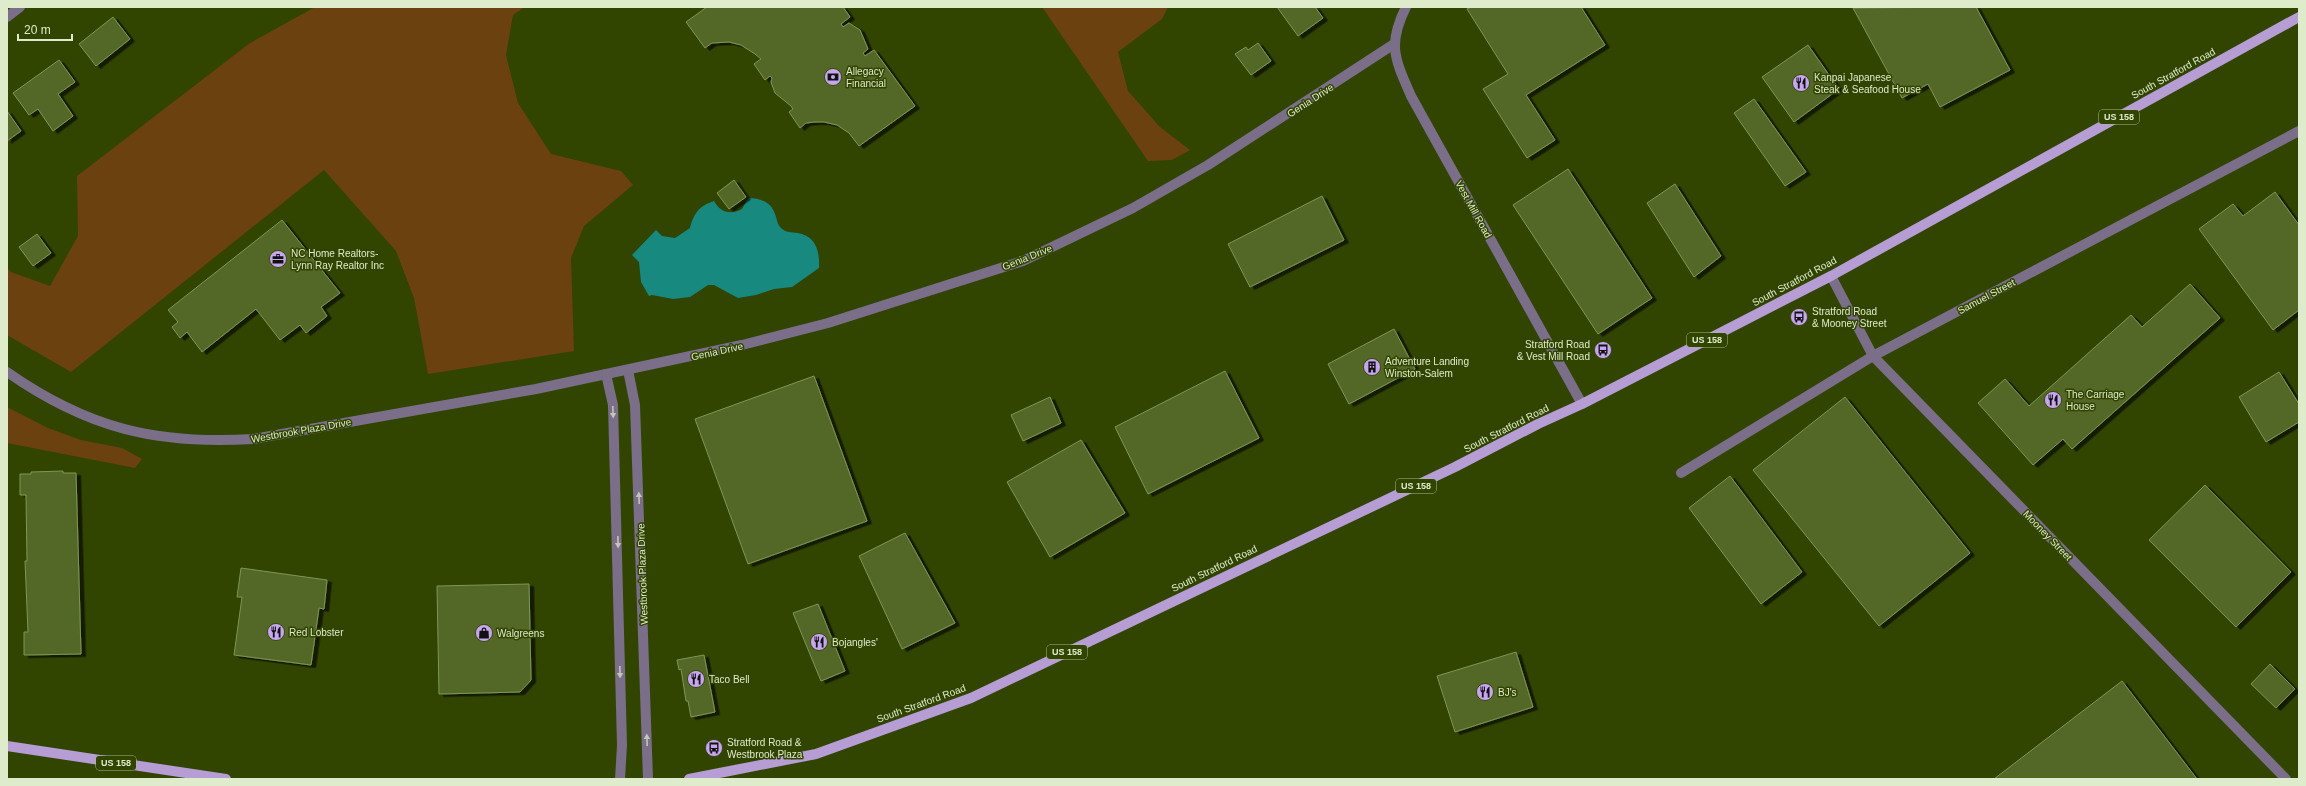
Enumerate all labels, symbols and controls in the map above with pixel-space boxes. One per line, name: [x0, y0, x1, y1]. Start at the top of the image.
scale bar: [18, 16, 72, 42]
text: 20 m: [24, 23, 51, 37]
street label: South Stratford Road: [2129, 46, 2217, 101]
place label: Allegacy Financial: [846, 66, 886, 89]
bank icon: Allegacy Financial: [823, 67, 843, 87]
place label: Kanpai Japanese Steak & Seafood House: [1814, 72, 1921, 95]
restaurant icon: Kanpai Japanese Steak & Seafood House: [1791, 73, 1811, 93]
street label: Genia Drive: [1285, 81, 1336, 119]
road number: US 158: [2099, 110, 2139, 124]
street label: Vest Mill Road: [1453, 179, 1494, 240]
street label: Genia Drive: [1001, 242, 1054, 272]
place label: NC Home Realtors- Lynn Ray Realtor Inc: [291, 248, 384, 271]
office icon: NC Home Realtors- Lynn Ray Realtor Inc: [268, 249, 288, 269]
street label: South Stratford Road: [1750, 255, 1838, 308]
street label: Samuel Street: [1956, 277, 2017, 316]
place label: Stratford Road & Mooney Street: [1812, 306, 1887, 329]
bus stop icon: Stratford Road & Mooney Street: [1789, 307, 1809, 327]
road number: US 158: [1687, 333, 1727, 347]
place label: Stratford Road & Vest Mill Road: [1517, 339, 1590, 362]
bus stop icon: Stratford Road & Vest Mill Road: [1593, 340, 1613, 360]
street label: Genia Drive: [690, 341, 744, 362]
place label: Adventure Landing Winston-Salem: [1385, 356, 1469, 379]
building icon: Adventure Landing Winston-Salem: [1362, 357, 1382, 377]
place label: The Carriage House: [2066, 389, 2125, 412]
restaurant icon: The Carriage House: [2043, 390, 2063, 410]
street label: South Stratford Road: [1462, 402, 1551, 455]
one-way arrow: [610, 406, 616, 419]
street label: Westbrook Plaza Drive: [250, 416, 352, 445]
road number: US 158: [1396, 479, 1436, 493]
one-way arrow: [636, 491, 642, 504]
street label: Mooney Street: [2021, 508, 2074, 563]
street label: Westbrook Plaza Drive: [635, 523, 650, 625]
one-way arrow: [614, 536, 621, 548]
street label: South Stratford Road: [1170, 543, 1259, 594]
restaurant icon: Red Lobster: [266, 622, 286, 642]
shop icon: Walgreens: [474, 623, 494, 643]
place label: Red Lobster: [289, 627, 344, 638]
place label: Walgreens: [497, 628, 544, 639]
restaurant icon: Bojangles': [809, 632, 829, 652]
place label: Bojangles': [832, 637, 878, 648]
road number: US 158: [1047, 645, 1087, 659]
one-way arrow: [617, 666, 623, 679]
restaurant icon: Taco Bell: [686, 669, 706, 689]
place label: Taco Bell: [709, 674, 750, 685]
street label: South Stratford Road: [875, 682, 967, 725]
restaurant icon: BJ's: [1475, 682, 1495, 702]
place label: BJ's: [1498, 687, 1517, 698]
one-way arrow: [644, 733, 650, 746]
place label: Stratford Road & Westbrook Plaza: [727, 737, 803, 760]
bus stop icon: Stratford Road & Westbrook Plaza: [704, 738, 724, 758]
road number: US 158: [96, 756, 136, 770]

